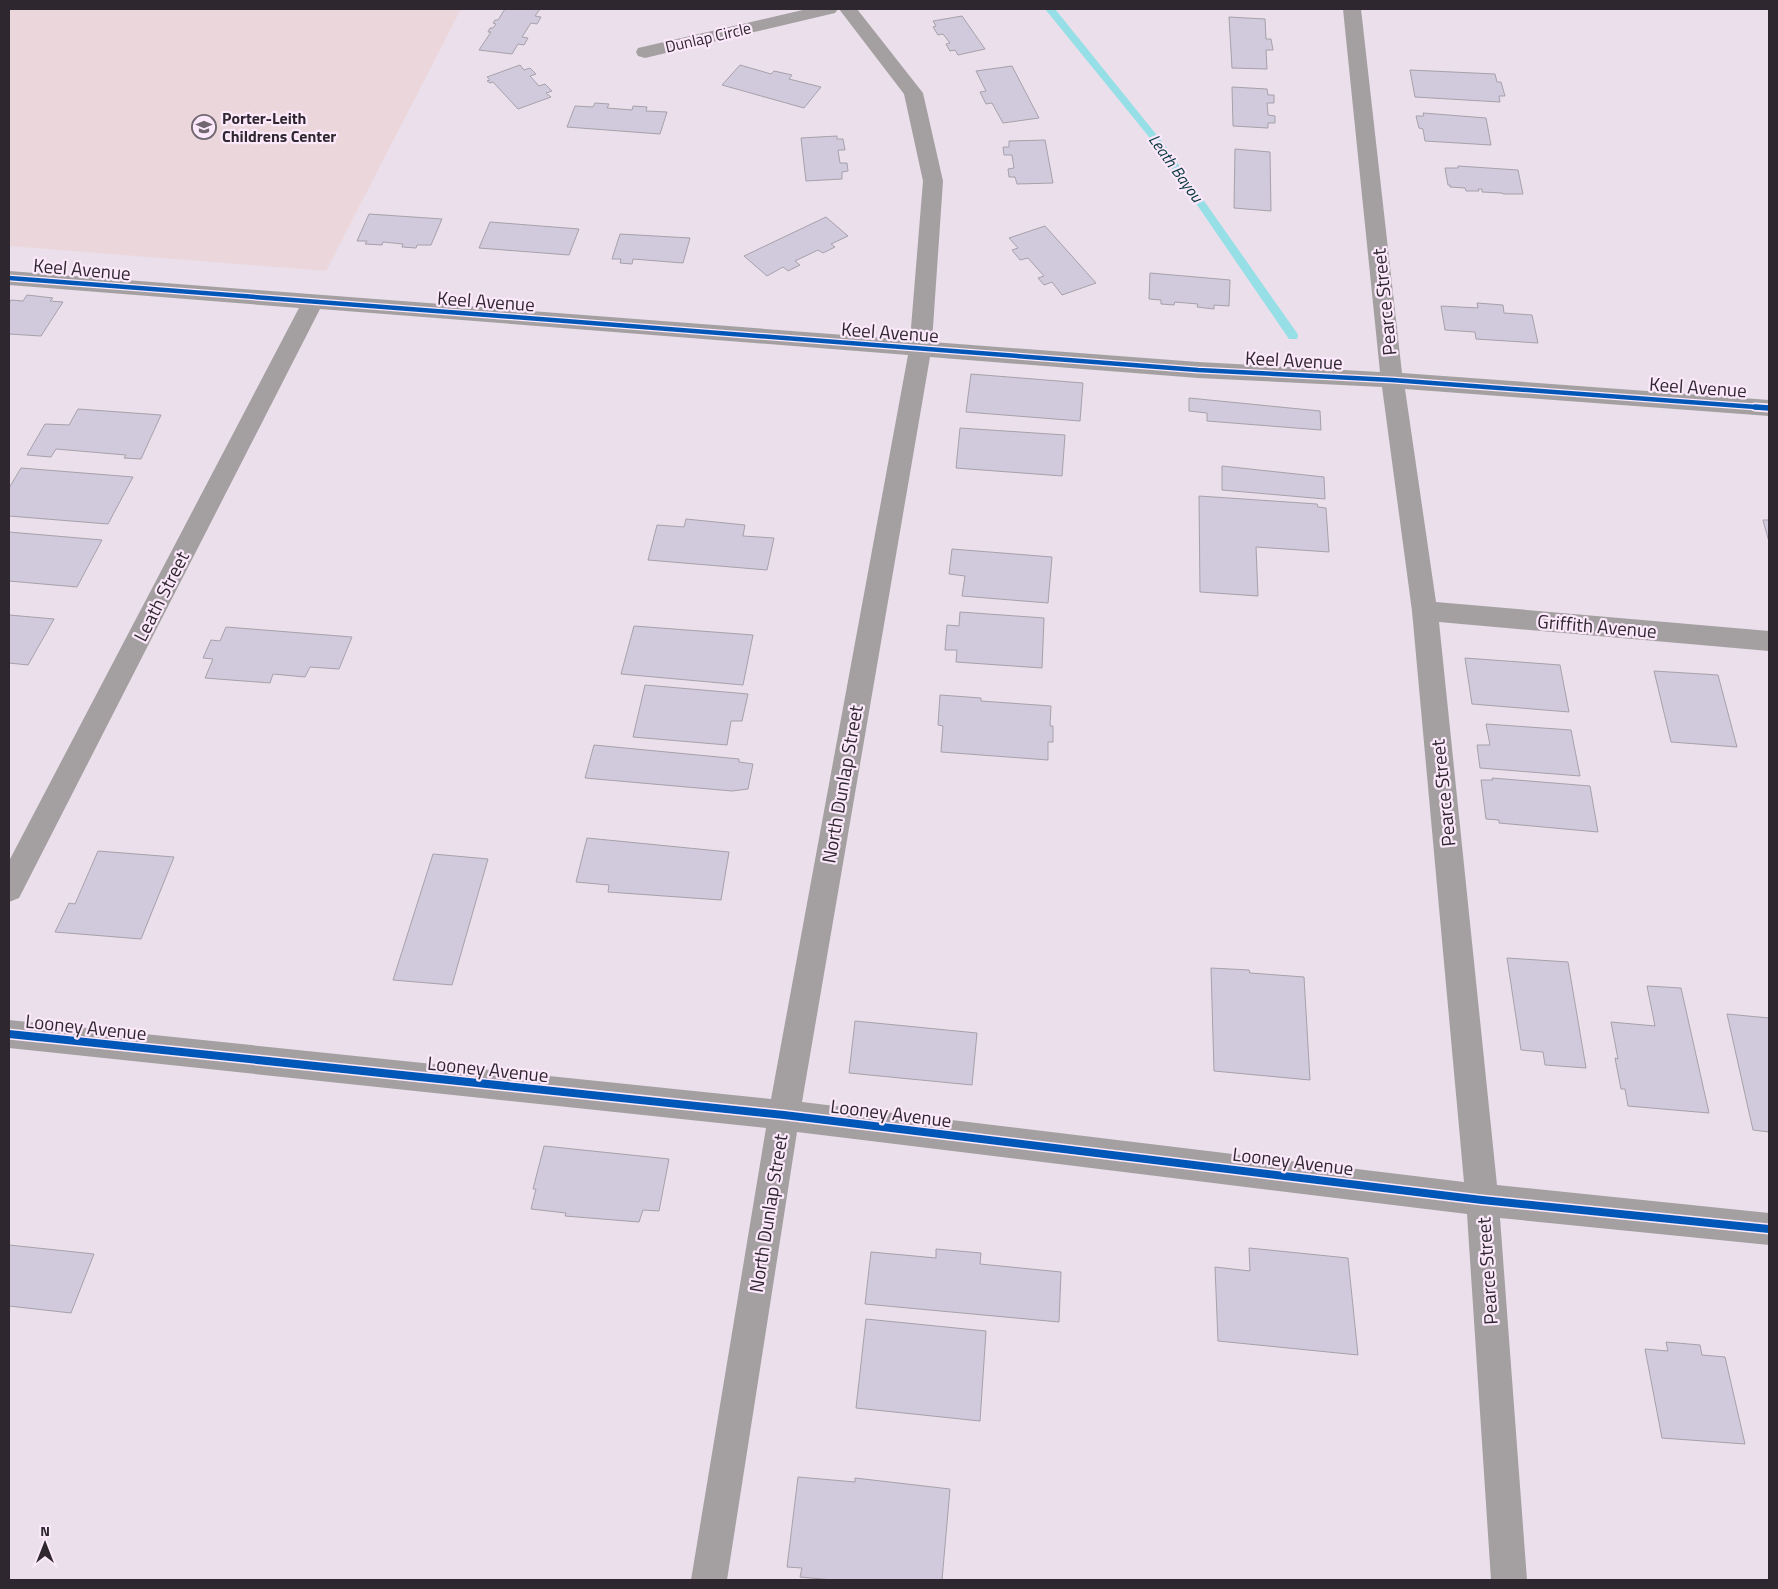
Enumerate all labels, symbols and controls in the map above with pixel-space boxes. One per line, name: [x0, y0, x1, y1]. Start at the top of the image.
street label: Dunlap Circle: [663, 15, 753, 59]
place label: Porter-Leith Childrens Center: [222, 106, 336, 148]
school or university icon: Porter-Leith Childrens Center: [191, 114, 217, 140]
water label: Leath Bayou: [1143, 129, 1209, 208]
street label: Pearce Street: [1363, 247, 1404, 357]
street label: Keel Avenue: [32, 250, 132, 287]
street label: Keel Avenue: [436, 283, 536, 318]
street label: Keel Avenue: [840, 314, 940, 349]
street label: Keel Avenue: [1244, 342, 1344, 377]
street label: Keel Avenue: [1648, 369, 1748, 404]
street label: Leath Street: [125, 545, 196, 646]
street label: Griffith Avenue: [1536, 606, 1658, 645]
street label: North Dunlap Street: [813, 702, 870, 865]
street label: Pearce Street: [1422, 738, 1463, 848]
street label: Looney Avenue: [24, 1006, 148, 1047]
street label: Looney Avenue: [426, 1048, 550, 1089]
street label: Looney Avenue: [829, 1091, 953, 1134]
street label: North Dunlap Street: [741, 1131, 794, 1294]
street label: Looney Avenue: [1231, 1139, 1355, 1182]
street label: Pearce Street: [1468, 1216, 1505, 1326]
north arrow: [20, 1519, 70, 1569]
text: N: [40, 1520, 50, 1541]

